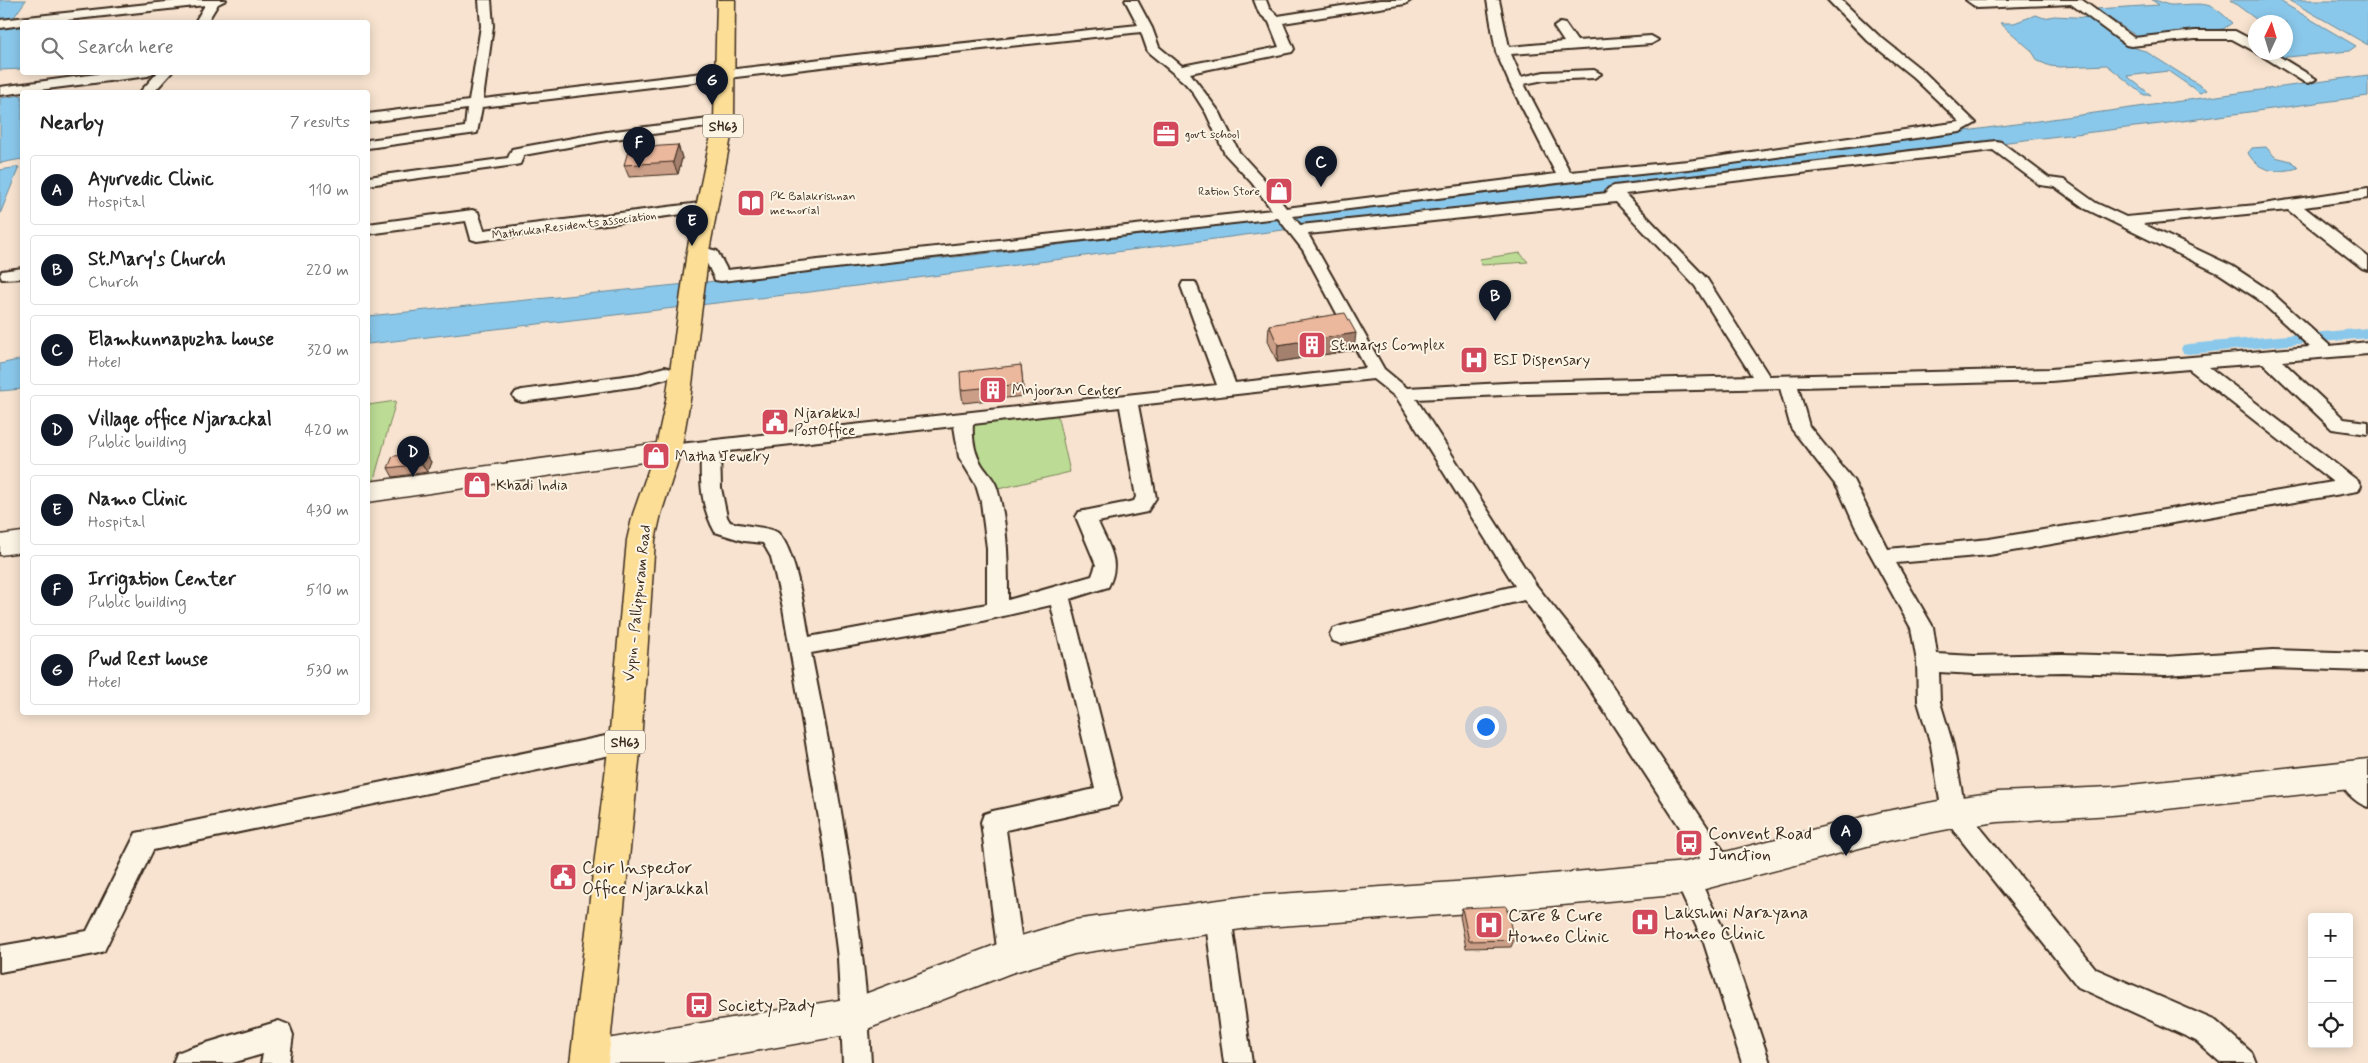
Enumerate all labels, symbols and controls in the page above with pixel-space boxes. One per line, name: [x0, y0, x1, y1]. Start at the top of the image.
north arrow: [2248, 15, 2293, 60]
search box: [20, 20, 370, 75]
icon: search: [38, 34, 66, 62]
text: Search here: [78, 35, 174, 60]
pin: G: [696, 64, 728, 105]
text: Nearby: [40, 109, 104, 137]
text: 7 results: [290, 112, 350, 133]
road number: SH63: [703, 114, 743, 138]
office icon: govt school: [1151, 119, 1181, 149]
pin: F: [623, 127, 655, 168]
place label: govt school: [1185, 127, 1240, 143]
pin: C: [1305, 146, 1337, 187]
text: Ayurvedic Clinic: [88, 167, 214, 192]
shop icon: Ration Store: [1264, 176, 1294, 206]
text: A: [52, 180, 62, 201]
text: 110 m: [308, 180, 349, 201]
place label: Ration Store: [1198, 184, 1260, 200]
library icon: PK Balakrishnan memorial: [736, 188, 766, 218]
place label: PK Balakrishnan memorial: [770, 189, 856, 219]
text: Hospital: [88, 192, 145, 213]
pin: E: [676, 205, 708, 246]
street label: Mathruka Residents association: [491, 208, 657, 244]
text: St.Mary's Church: [88, 247, 226, 272]
text: B: [52, 260, 62, 281]
text: 220 m: [306, 260, 349, 281]
text: Church: [88, 272, 139, 293]
pin: B: [1479, 280, 1511, 321]
text: Elamkunnapuzha house: [88, 327, 274, 352]
building icon: St.marys Complex: [1297, 330, 1327, 360]
place label: St.marys Complex: [1331, 336, 1445, 356]
text: C: [51, 340, 63, 361]
text: 320 m: [307, 340, 349, 361]
hospital icon: ESI Dispensary: [1459, 345, 1489, 375]
place label: ESI Dispensary: [1493, 351, 1591, 371]
text: Hotel: [88, 352, 121, 373]
building icon: Mnjooran Center: [978, 375, 1008, 405]
place label: Mnjooran Center: [1012, 381, 1121, 401]
place label: Njarakkal PostOffice: [794, 404, 860, 441]
text: Village office Njarackal: [88, 407, 272, 432]
public building icon: Njarakkal PostOffice: [760, 407, 790, 437]
text: D: [51, 420, 63, 441]
text: 420 m: [305, 420, 349, 441]
text: Public building: [88, 432, 187, 453]
pin: D: [397, 436, 429, 477]
shop icon: Matha Jewelry: [641, 441, 671, 471]
place label: Matha Jewelry: [675, 447, 770, 467]
shop icon: Khadi India: [462, 470, 492, 500]
place label: Khadi India: [496, 476, 568, 496]
text: Namo Clinic: [88, 487, 187, 512]
text: E: [52, 500, 62, 521]
text: 430 m: [306, 500, 349, 521]
text: Hospital: [88, 512, 145, 533]
street label: Vypin - Pallippuram Road: [620, 524, 656, 682]
text: Irrigation Center: [88, 567, 236, 592]
text: F: [53, 580, 61, 601]
text: 510 m: [306, 580, 349, 601]
text: Public building: [88, 592, 187, 613]
text: Pwd Rest house: [88, 647, 208, 672]
text: G: [52, 660, 62, 681]
text: 530 m: [306, 660, 349, 681]
text: Hotel: [88, 672, 121, 693]
your location: [1473, 714, 1499, 740]
road number: SH63: [605, 730, 645, 754]
pin: A: [1830, 815, 1862, 856]
place label: Convent Road Junction: [1708, 822, 1812, 867]
bus stop icon: Convent Road Junction: [1674, 828, 1704, 858]
place label: Coir Inspector Office Njarakkal: [582, 856, 709, 901]
public building icon: Coir Inspector Office Njarakkal: [548, 862, 578, 892]
place label: Lakshmi Narayana Homeo Clinic: [1664, 901, 1808, 946]
place label: Care & Cure Homeo Clinic: [1508, 904, 1609, 949]
hospital icon: Lakshmi Narayana Homeo Clinic: [1630, 907, 1660, 937]
hospital icon: Care & Cure Homeo Clinic: [1474, 910, 1504, 940]
map controls: [2308, 913, 2353, 1048]
button: +: [2308, 913, 2353, 958]
button: −: [2308, 958, 2353, 1003]
bus stop icon: Society Pady: [684, 990, 714, 1020]
place label: Society Pady: [718, 994, 815, 1018]
button: locate: [2308, 1003, 2353, 1048]

